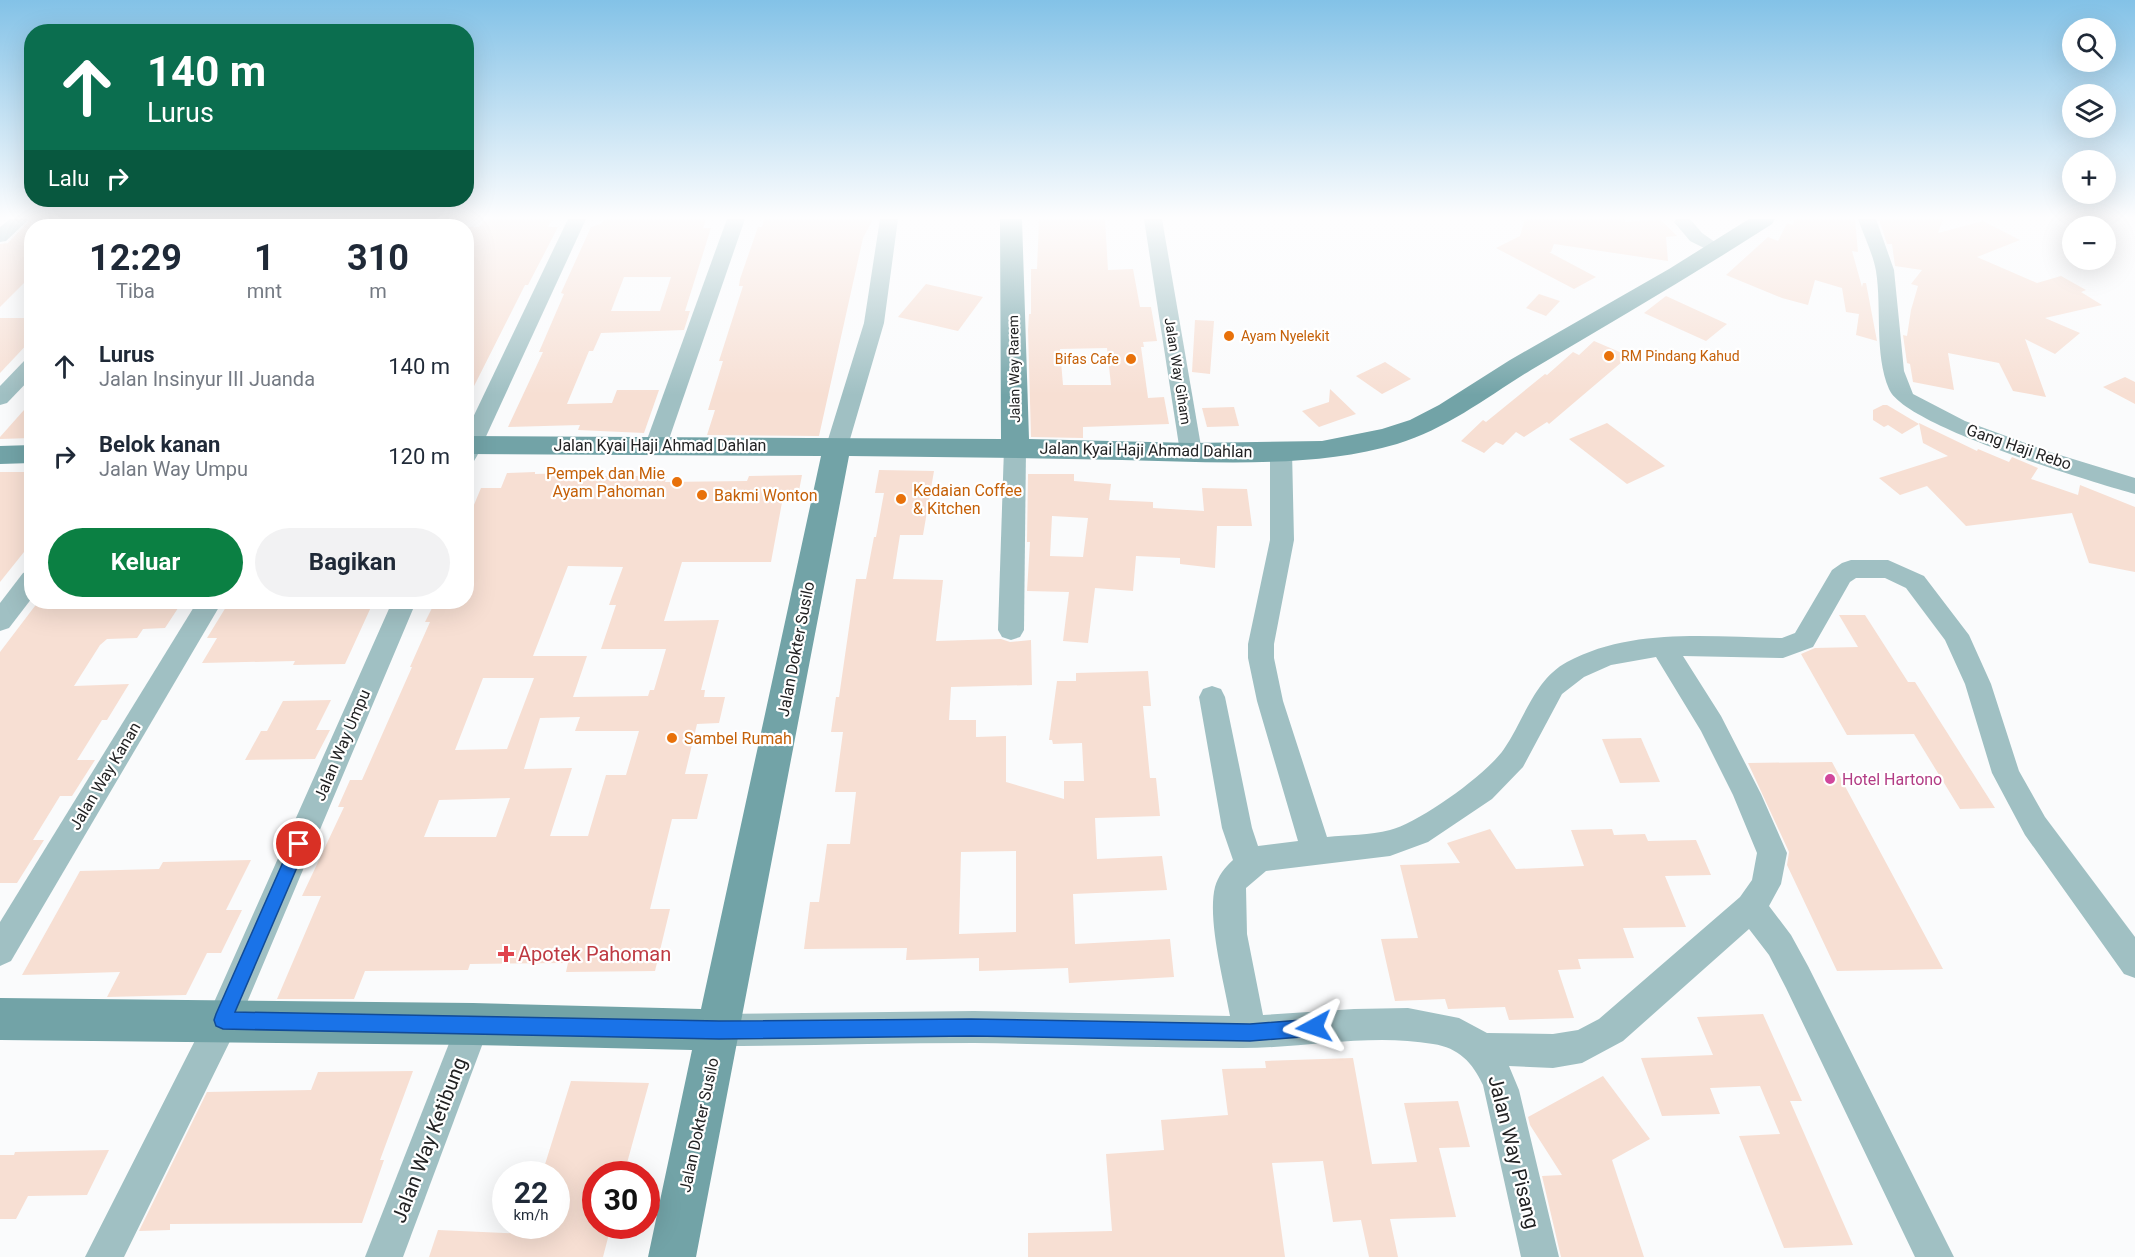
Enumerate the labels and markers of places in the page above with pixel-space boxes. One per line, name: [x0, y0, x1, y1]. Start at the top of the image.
place label: Ayam Nyelekit: [1241, 328, 1330, 344]
marker: Ayam Nyelekit: [1222, 329, 1236, 343]
place label: RM Pindang Kahud: [1621, 348, 1740, 364]
marker: RM Pindang Kahud: [1602, 349, 1616, 363]
place label: Bifas Cafe: [1055, 351, 1119, 367]
marker: Bifas Cafe: [1124, 352, 1138, 366]
place label: Pempek dan Mie Ayam Pahoman: [546, 464, 665, 501]
marker: Pempek dan Mie Ayam Pahoman: [670, 475, 684, 489]
place label: Kedaian Coffee & Kitchen: [913, 481, 1022, 518]
place label: Bakmi Wonton: [714, 486, 818, 505]
marker: Bakmi Wonton: [695, 488, 709, 502]
marker: Kedaian Coffee & Kitchen: [894, 492, 908, 506]
place label: Sambel Rumah: [684, 729, 792, 748]
marker: Sambel Rumah: [665, 731, 679, 745]
place label: Hotel Hartono: [1842, 770, 1942, 789]
marker: Hotel Hartono: [1823, 772, 1837, 786]
pin: [273, 818, 324, 869]
place label: Apotek Pahoman: [518, 942, 671, 966]
marker: Apotek Pahoman: [499, 947, 513, 961]

